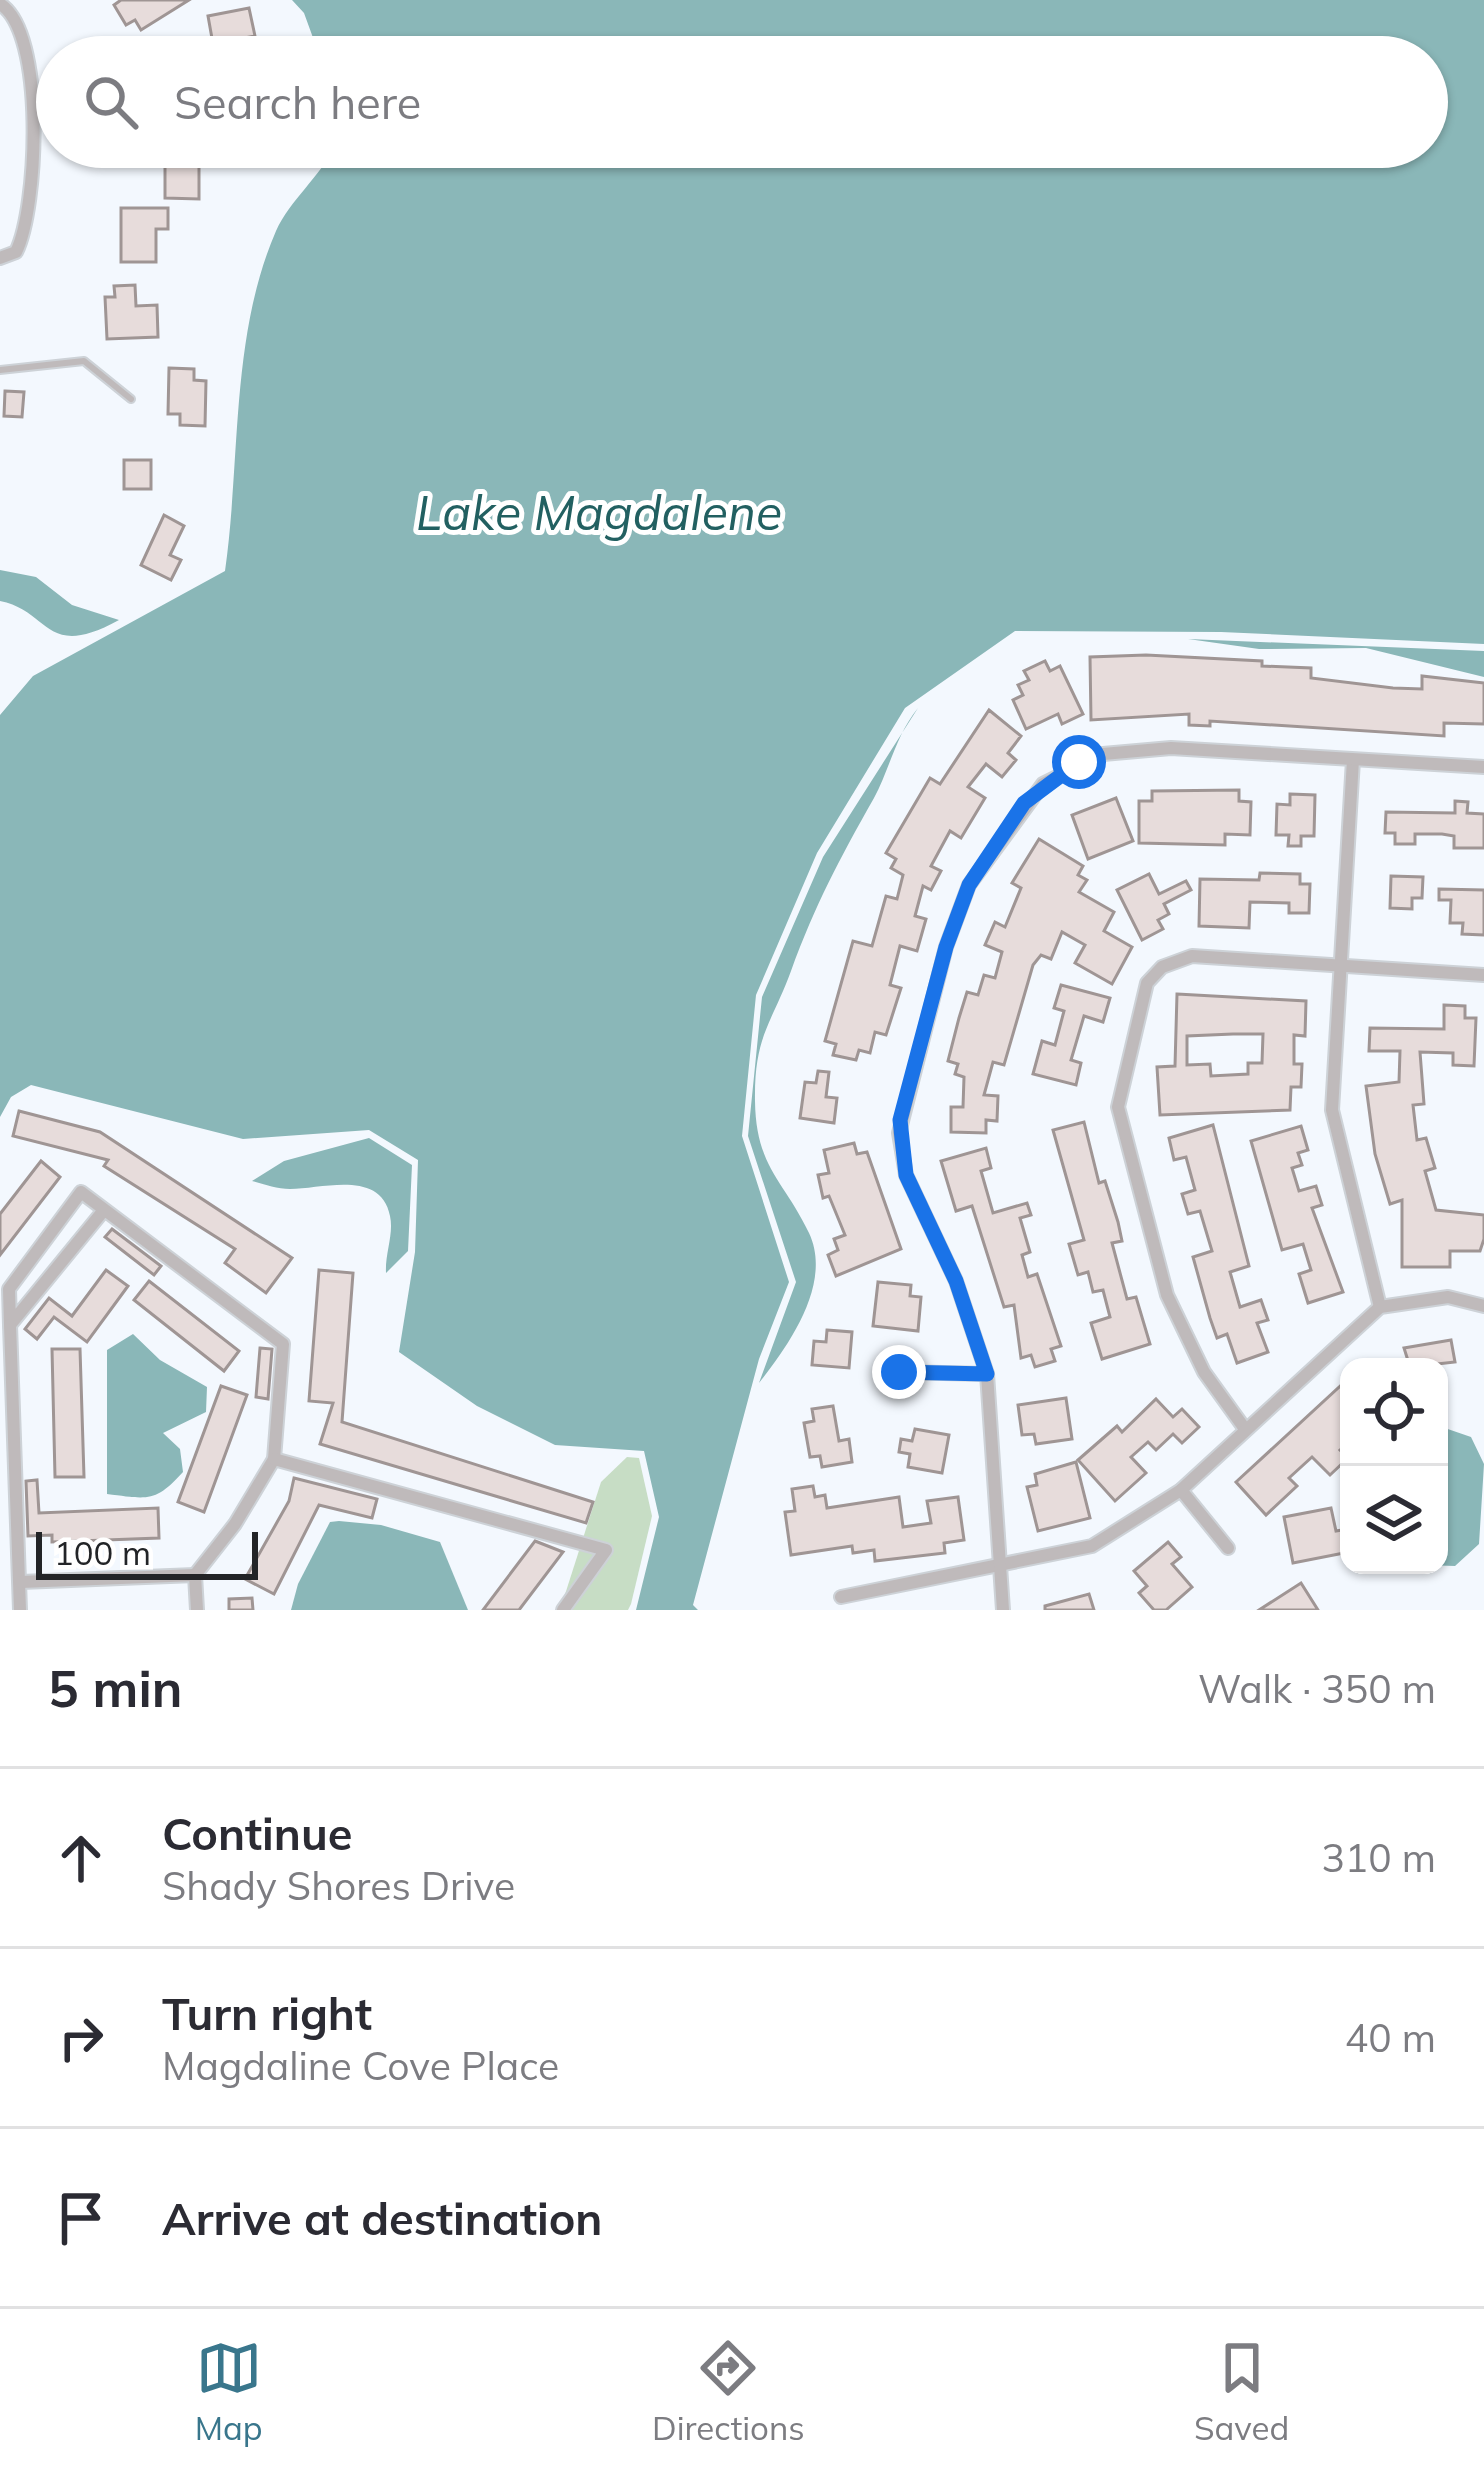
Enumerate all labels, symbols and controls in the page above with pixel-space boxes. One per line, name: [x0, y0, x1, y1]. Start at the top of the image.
search box: [36, 36, 1448, 168]
icon: search: [78, 69, 144, 135]
text: Search here: [174, 74, 421, 130]
water label: Lake Magdalene: [416, 482, 782, 542]
route start: [1052, 735, 1106, 789]
route end: [872, 1345, 926, 1399]
map controls: [1340, 1358, 1448, 1574]
button: locate: [1340, 1358, 1448, 1466]
button: layers: [1340, 1466, 1448, 1574]
scale bar: [36, 1526, 258, 1579]
text: 100 m: [54, 1532, 151, 1573]
text: 5 min: [48, 1656, 183, 1720]
text: Walk · 350 m: [1198, 1664, 1436, 1713]
text: Continue: [162, 1805, 352, 1861]
icon: ahead: [48, 1825, 114, 1891]
text: 310 m: [1321, 1833, 1436, 1882]
text: Shady Shores Drive: [162, 1861, 515, 1910]
text: Turn right: [162, 1985, 372, 2041]
icon: right: [48, 2005, 114, 2071]
text: 40 m: [1345, 2013, 1436, 2062]
text: Magdaline Cove Place: [162, 2041, 559, 2090]
icon: arrive: [48, 2185, 114, 2251]
text: Arrive at destination: [162, 2190, 602, 2246]
tab: Map: [195, 2335, 263, 2448]
tab: Directions: [652, 2335, 805, 2448]
tab: Saved: [1194, 2335, 1289, 2448]

